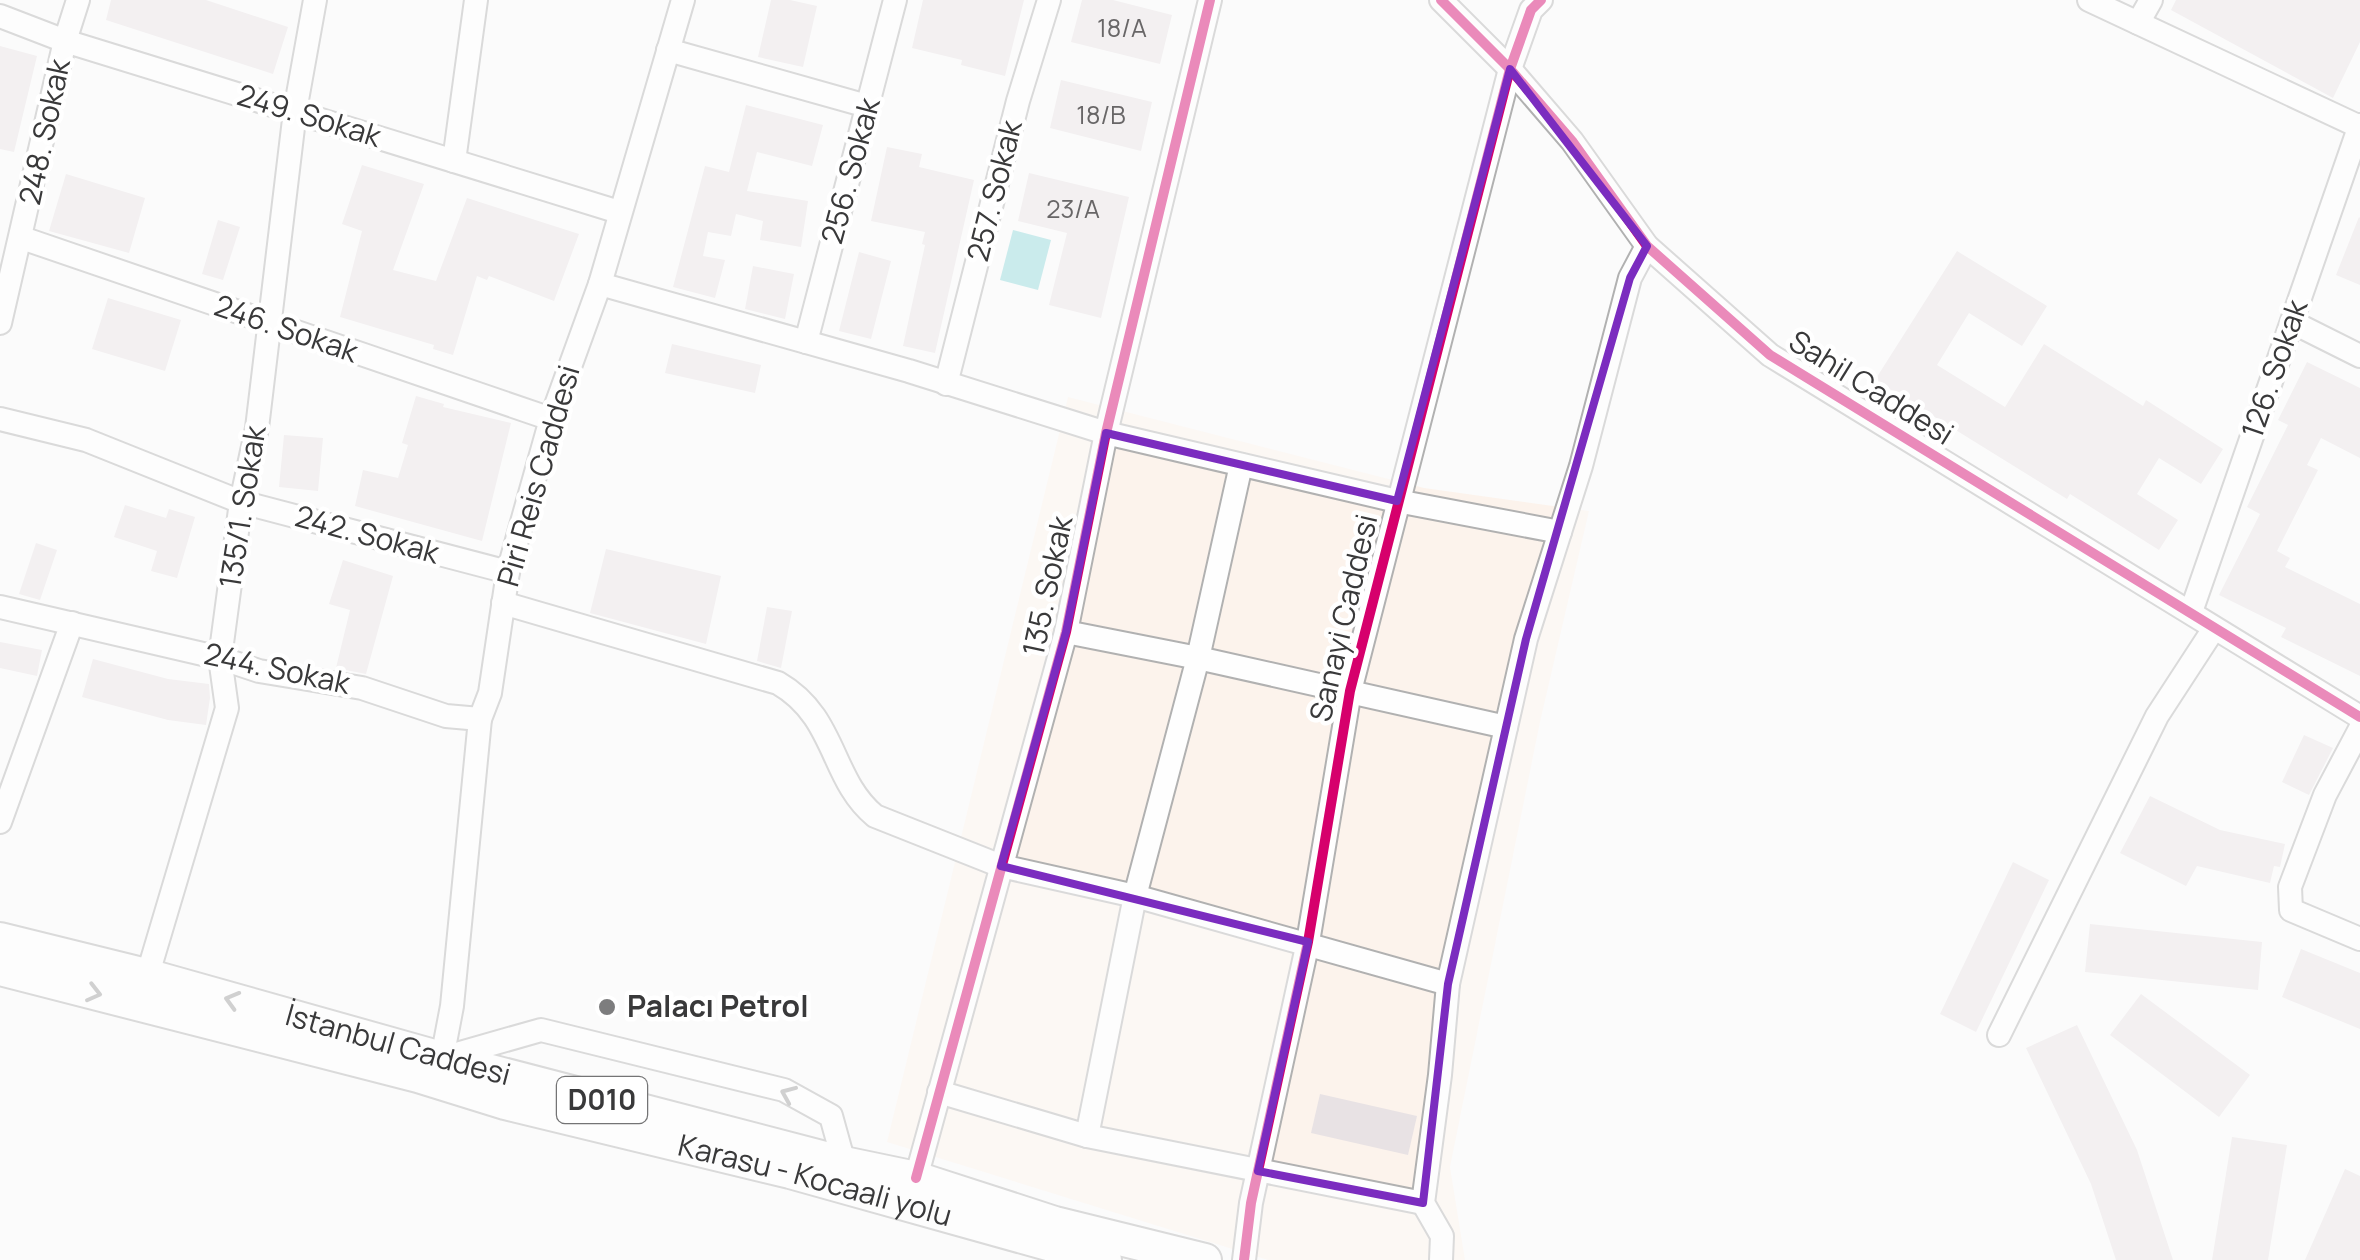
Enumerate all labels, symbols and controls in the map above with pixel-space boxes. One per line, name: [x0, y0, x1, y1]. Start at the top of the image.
house number: 18/A: [1097, 10, 1147, 45]
street label: 248. Sokak: [8, 54, 79, 208]
street label: 249. Sokak: [233, 73, 387, 156]
street label: 256. Sokak: [810, 92, 889, 248]
house number: 18/B: [1076, 97, 1126, 132]
street label: 257. Sokak: [956, 115, 1031, 265]
house number: 23/A: [1046, 191, 1100, 226]
street label: 246. Sokak: [209, 284, 365, 372]
street label: 126. Sokak: [2231, 293, 2317, 443]
street label: Sahil Caddesi: [1782, 320, 1962, 454]
street label: Piri Reis Caddesi: [486, 360, 589, 591]
street label: 135/1. Sokak: [208, 421, 275, 591]
street label: 242. Sokak: [291, 495, 445, 573]
street label: Sanayi Caddesi: [1299, 510, 1386, 725]
street label: 135. Sokak: [1012, 511, 1082, 659]
street label: 244. Sokak: [201, 632, 355, 703]
one-way arrow: [86, 981, 103, 1002]
place label: Palacı Petrol: [627, 985, 809, 1026]
one-way arrow: [224, 990, 241, 1011]
street label: İstanbul Caddesi: [281, 993, 515, 1094]
marker: Palacı Petrol: [596, 996, 618, 1018]
road number: D010: [557, 1077, 647, 1123]
one-way arrow: [780, 1086, 798, 1106]
street label: Karasu - Kocaali yolu: [674, 1124, 957, 1235]

